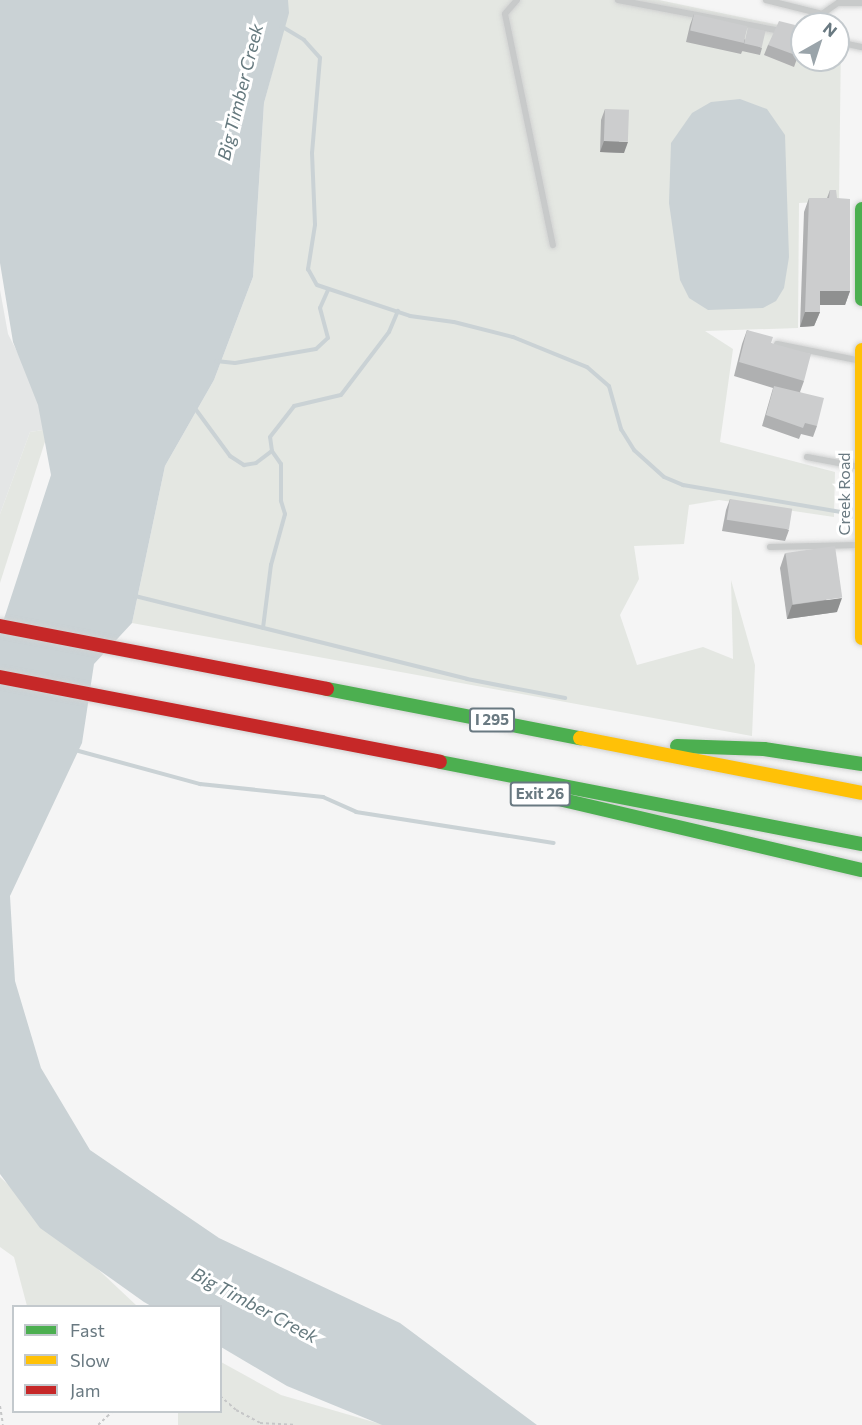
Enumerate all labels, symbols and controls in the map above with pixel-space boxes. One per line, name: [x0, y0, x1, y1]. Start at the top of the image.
north arrow: [790, 12, 850, 72]
text: N: [820, 18, 841, 40]
water label: Big Timber Creek: [213, 21, 267, 163]
street label: Creek Road: [834, 452, 854, 536]
road number: I 295: [468, 708, 516, 732]
road number: Exit 26: [508, 782, 572, 806]
water label: Big Timber Creek: [188, 1263, 322, 1347]
legend: [12, 1305, 222, 1413]
text: Fast: [70, 1319, 105, 1341]
text: Slow: [70, 1349, 110, 1371]
text: Jam: [70, 1379, 100, 1401]

